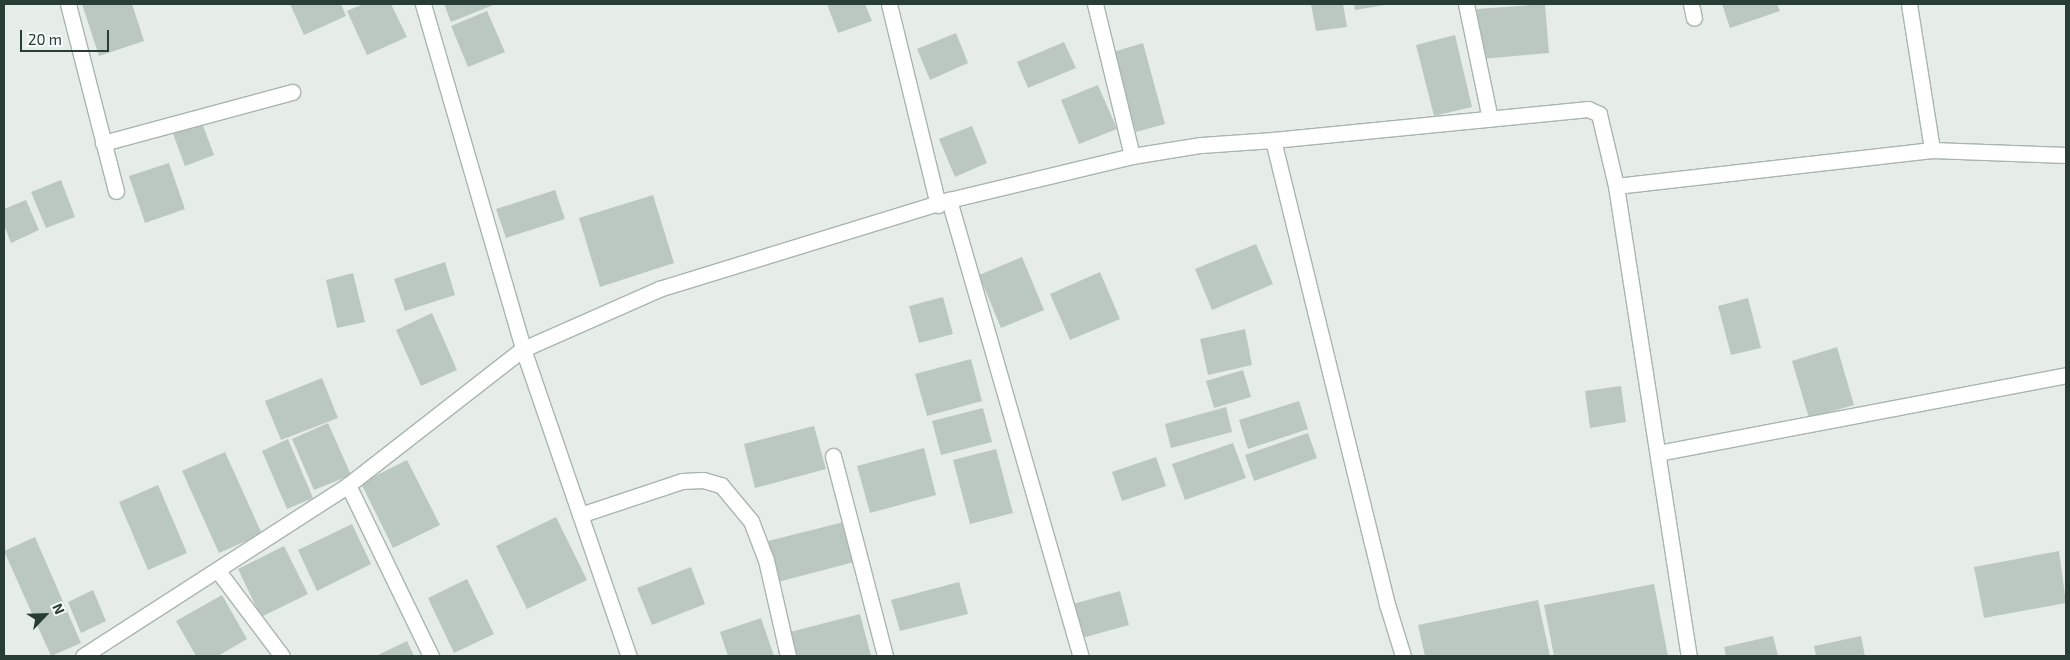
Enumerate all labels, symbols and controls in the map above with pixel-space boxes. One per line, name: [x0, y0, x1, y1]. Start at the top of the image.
scale bar: [22, 20, 111, 52]
text: 20 m: [28, 30, 62, 48]
north arrow: [20, 590, 70, 640]
text: N: [49, 601, 69, 617]

